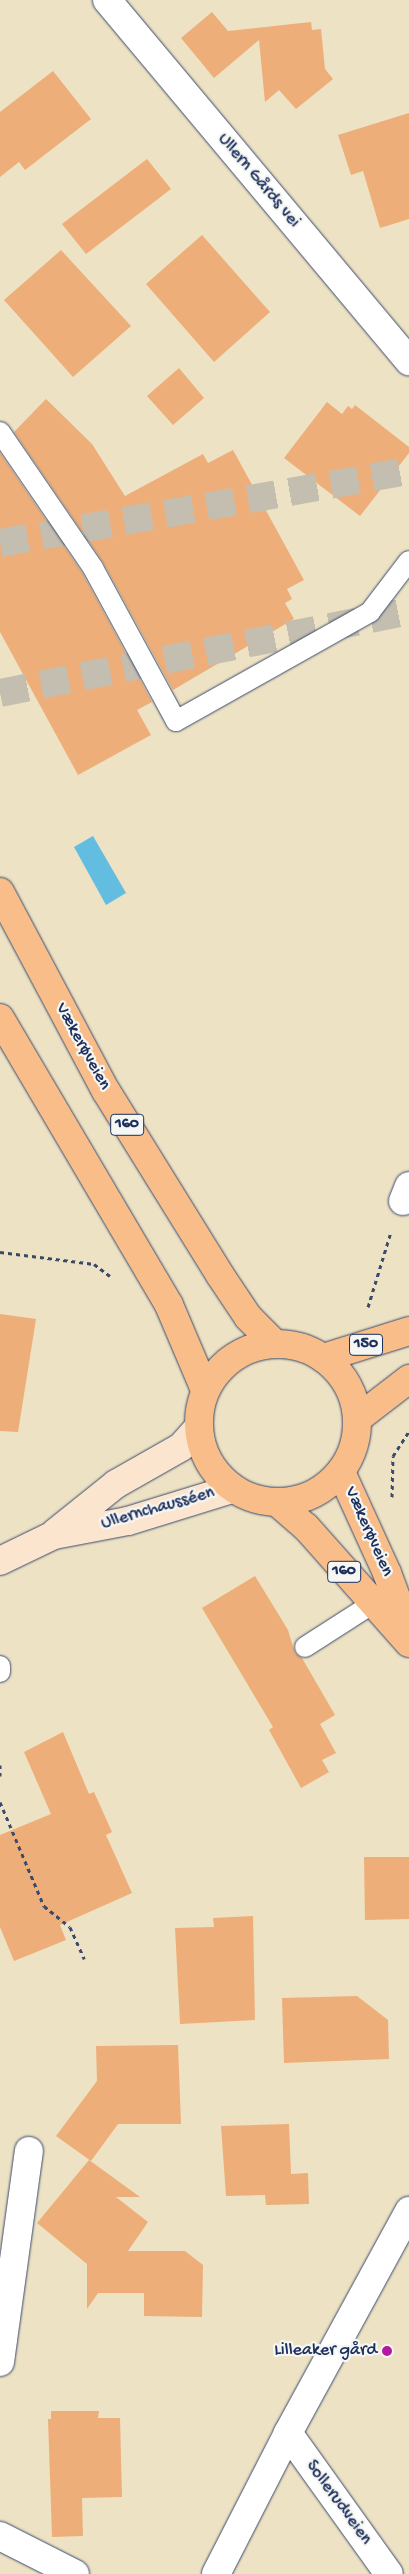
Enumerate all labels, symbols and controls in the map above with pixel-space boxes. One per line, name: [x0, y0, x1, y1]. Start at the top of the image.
street label: Ullern Gårds vei: [212, 129, 304, 233]
street label: Vækerøveien: [49, 1000, 115, 1094]
road number: 160: [110, 1112, 144, 1138]
road number: 150: [348, 1332, 384, 1358]
street label: Ullernchausséen: [99, 1482, 217, 1536]
street label: Vækerøveien: [339, 1484, 397, 1580]
road number: 160: [326, 1558, 362, 1585]
place label: Lilleaker gård: [274, 2340, 377, 2362]
marker: Lilleaker gård: [381, 2345, 393, 2357]
street label: Sollerudveien: [300, 2457, 376, 2549]

